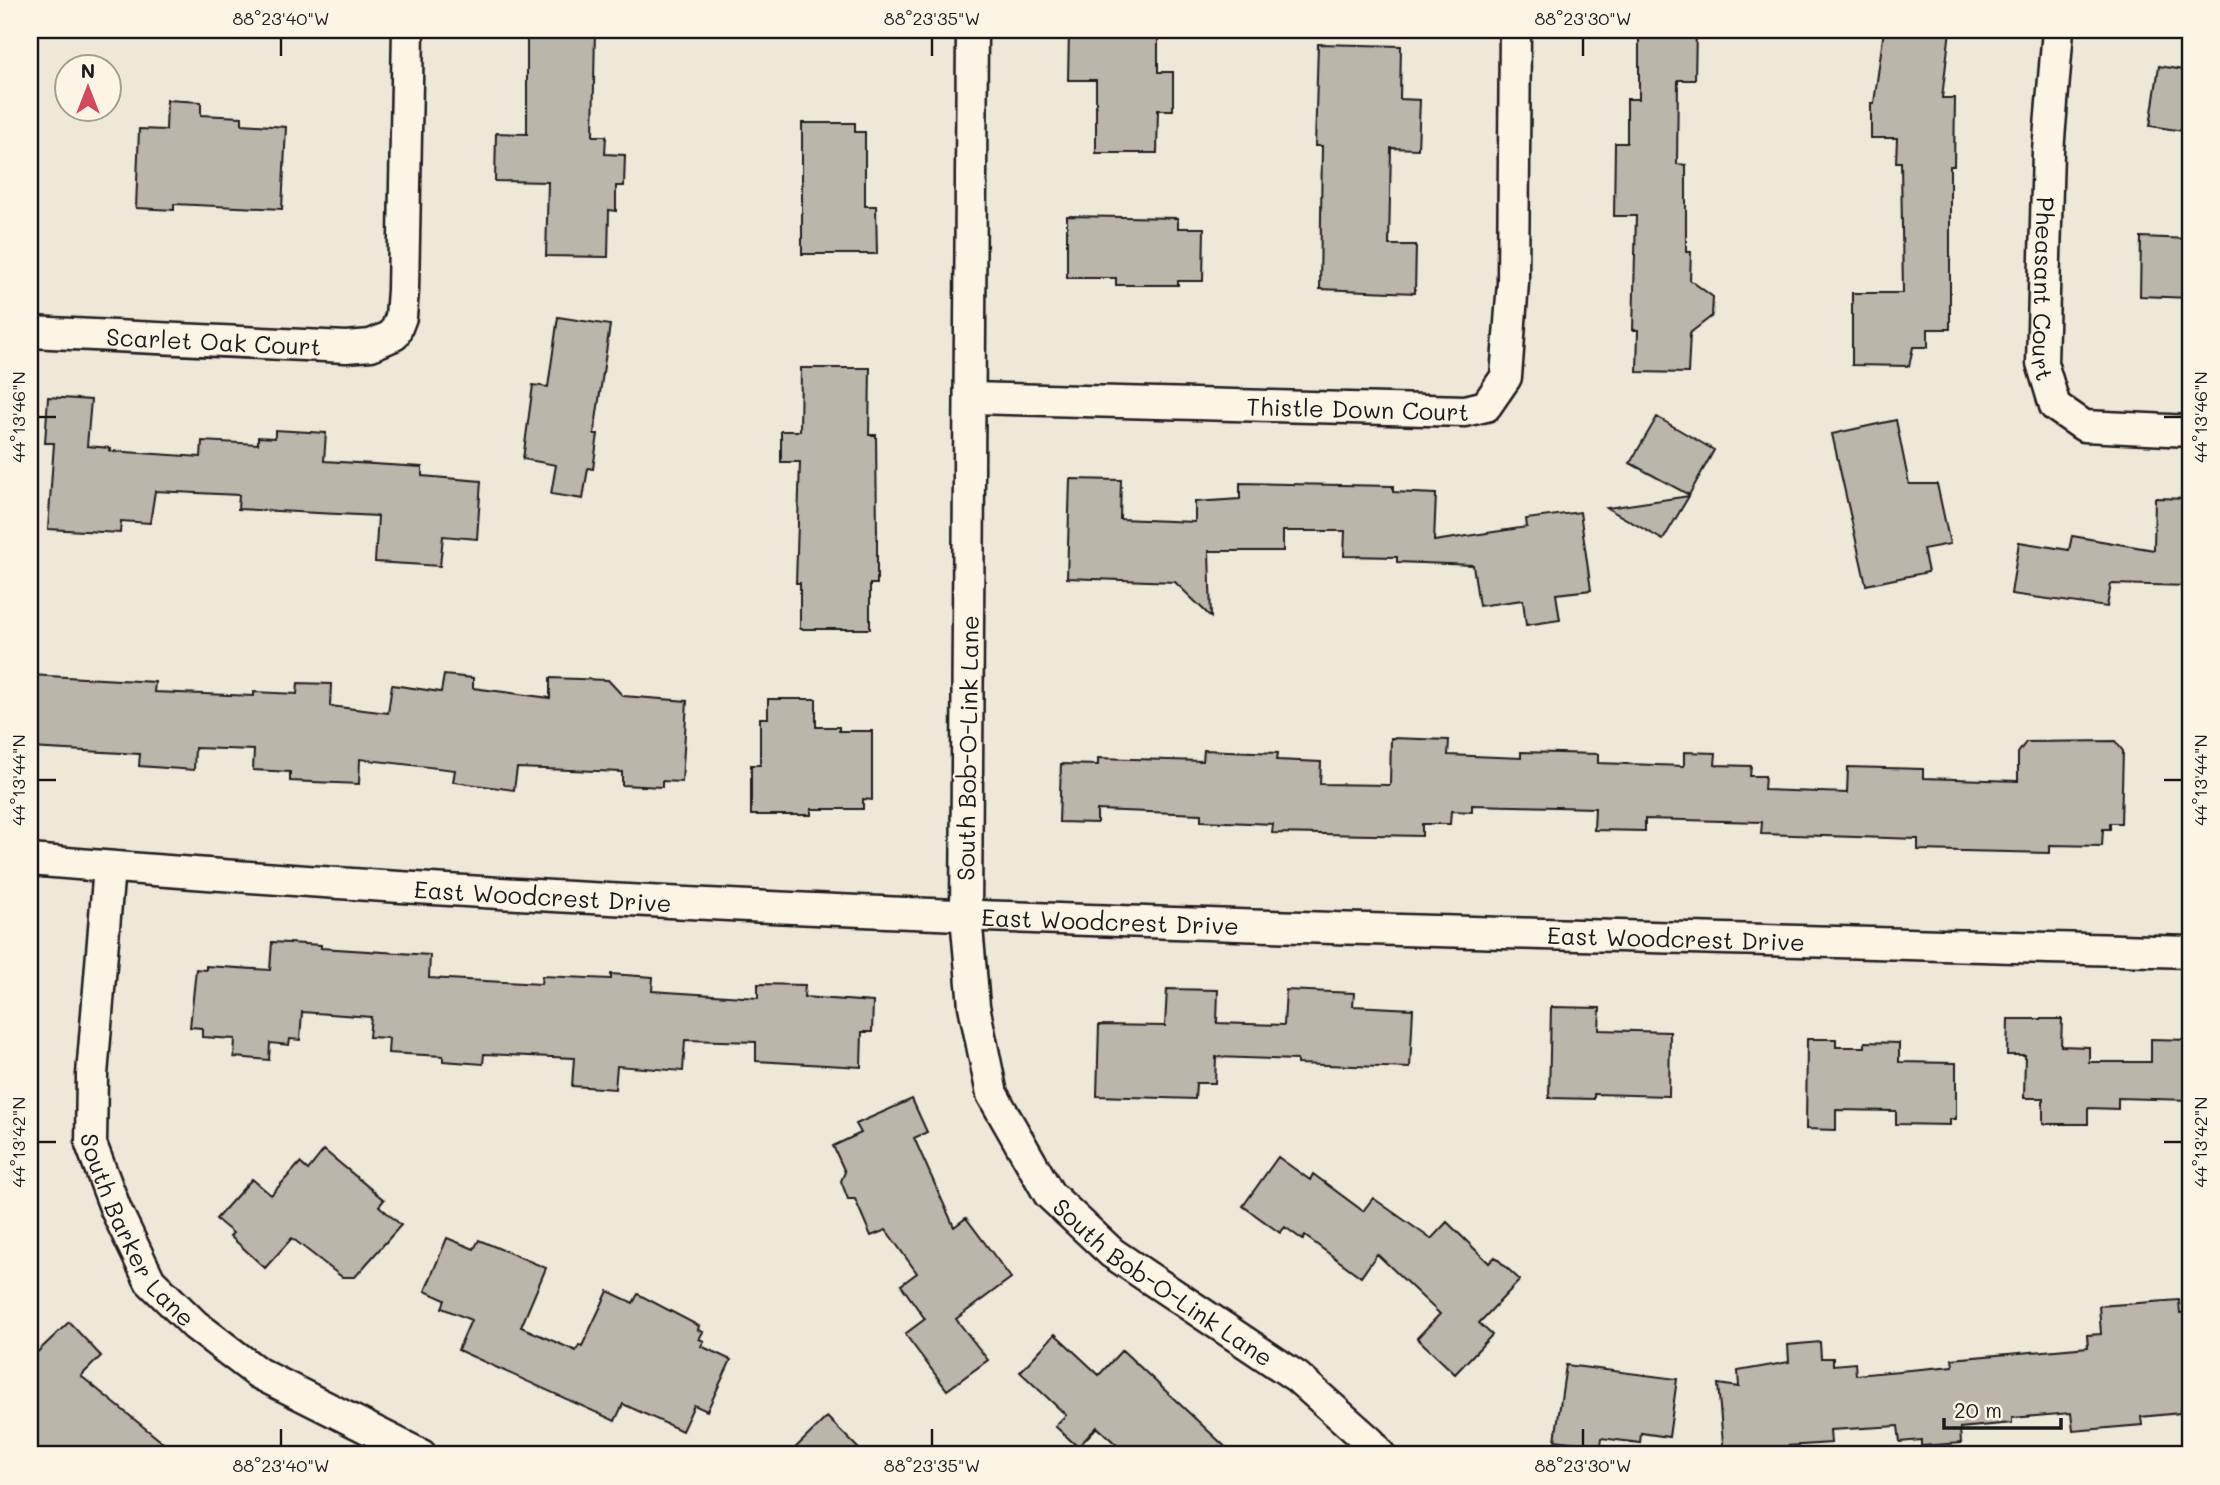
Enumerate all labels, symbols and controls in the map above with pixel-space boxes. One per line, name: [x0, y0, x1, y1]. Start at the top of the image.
text: 88°23'40"W: [232, 6, 330, 30]
text: 88°23'35"W: [884, 6, 980, 30]
text: 88°23'30"W: [1534, 6, 1632, 30]
north arrow: [52, 52, 122, 122]
text: N: [81, 58, 95, 83]
street label: Pheasant Court: [2026, 196, 2062, 384]
street label: Scarlet Oak Court: [106, 320, 322, 361]
text: 44°13'46"N: [6, 371, 30, 463]
text: 44°13'46"N: [2188, 371, 2212, 463]
street label: Thistle Down Court: [1246, 390, 1470, 427]
street label: South Bob-O-Link Lane: [949, 615, 985, 881]
text: 44°13'44"N: [6, 734, 30, 826]
text: 44°13'44"N: [2188, 734, 2212, 826]
street label: East Woodcrest Drive: [413, 873, 672, 918]
street label: East Woodcrest Drive: [981, 900, 1240, 940]
street label: East Woodcrest Drive: [1547, 919, 1805, 957]
text: 44°13'42"N: [6, 1097, 30, 1187]
text: 44°13'42"N: [2188, 1097, 2212, 1187]
street label: South Barker Lane: [75, 1133, 202, 1333]
street label: South Bob-O-Link Lane: [1047, 1191, 1280, 1372]
scale bar: [1944, 1387, 2061, 1431]
text: 20 m: [1954, 1396, 2002, 1423]
text: 88°23'40"W: [232, 1453, 330, 1477]
text: 88°23'35"W: [884, 1453, 980, 1477]
text: 88°23'30"W: [1534, 1453, 1632, 1477]

